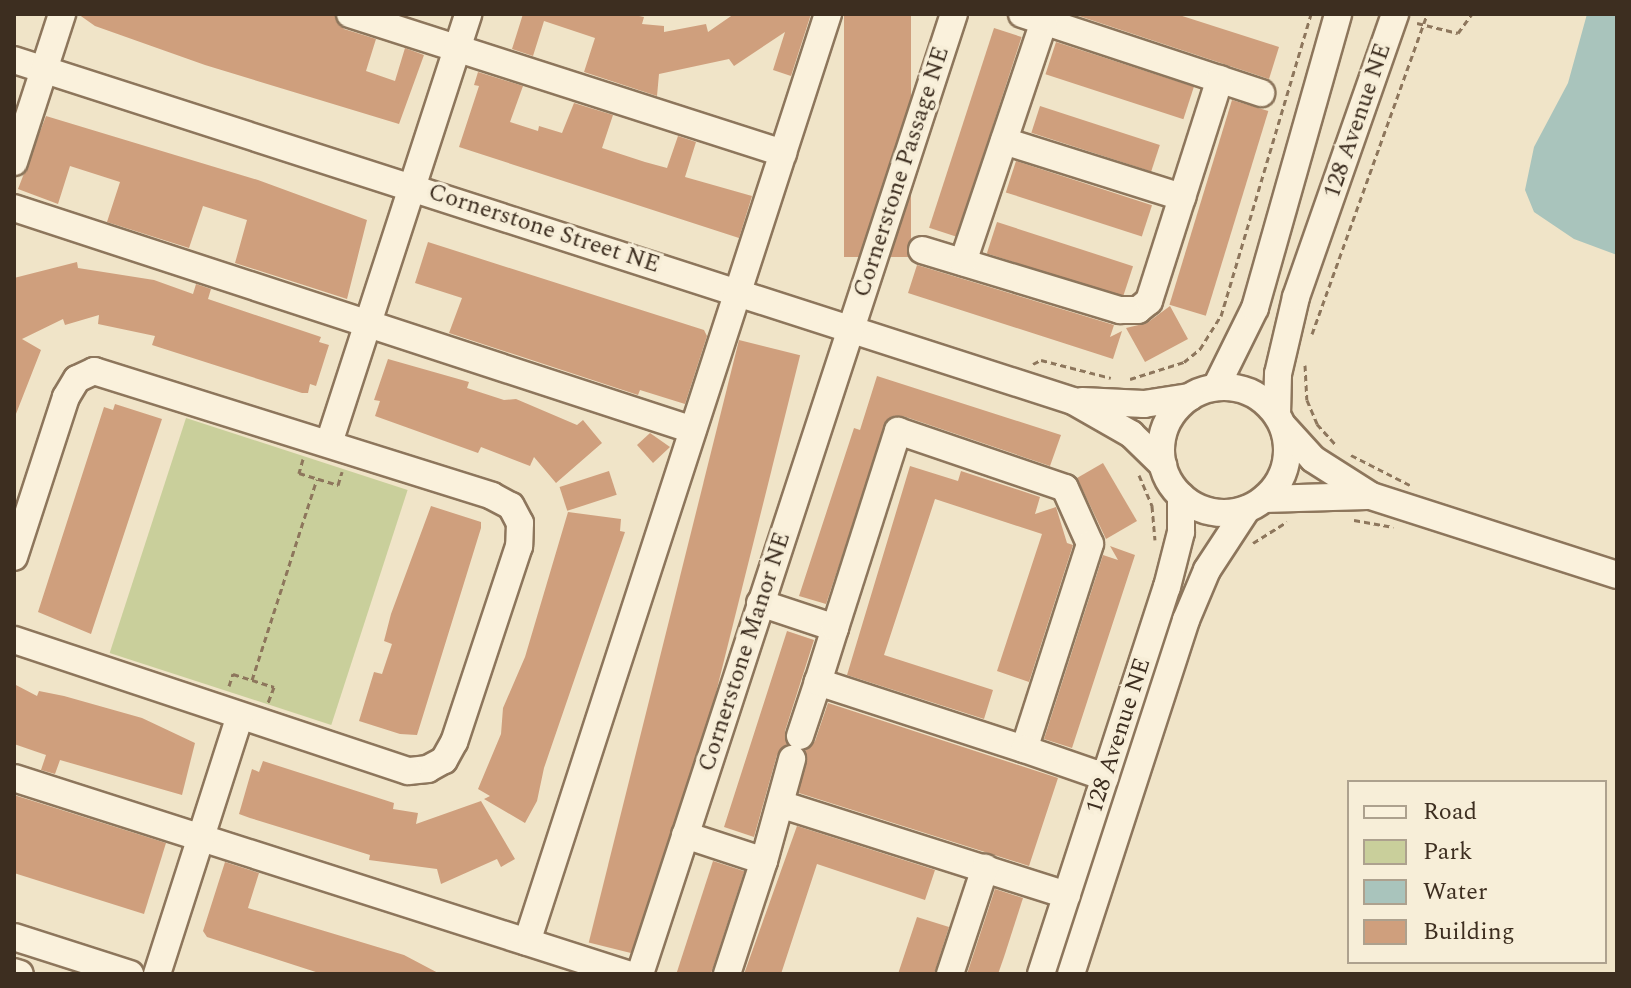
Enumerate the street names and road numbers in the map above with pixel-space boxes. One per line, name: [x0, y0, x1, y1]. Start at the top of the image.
street label: 128 Avenue NE: [1318, 40, 1398, 202]
street label: Cornerstone Passage NE: [848, 43, 956, 301]
street label: Cornerstone Street NE: [425, 178, 663, 280]
street label: Cornerstone Manor NE: [693, 529, 797, 775]
street label: 128 Avenue NE: [1080, 655, 1158, 817]

